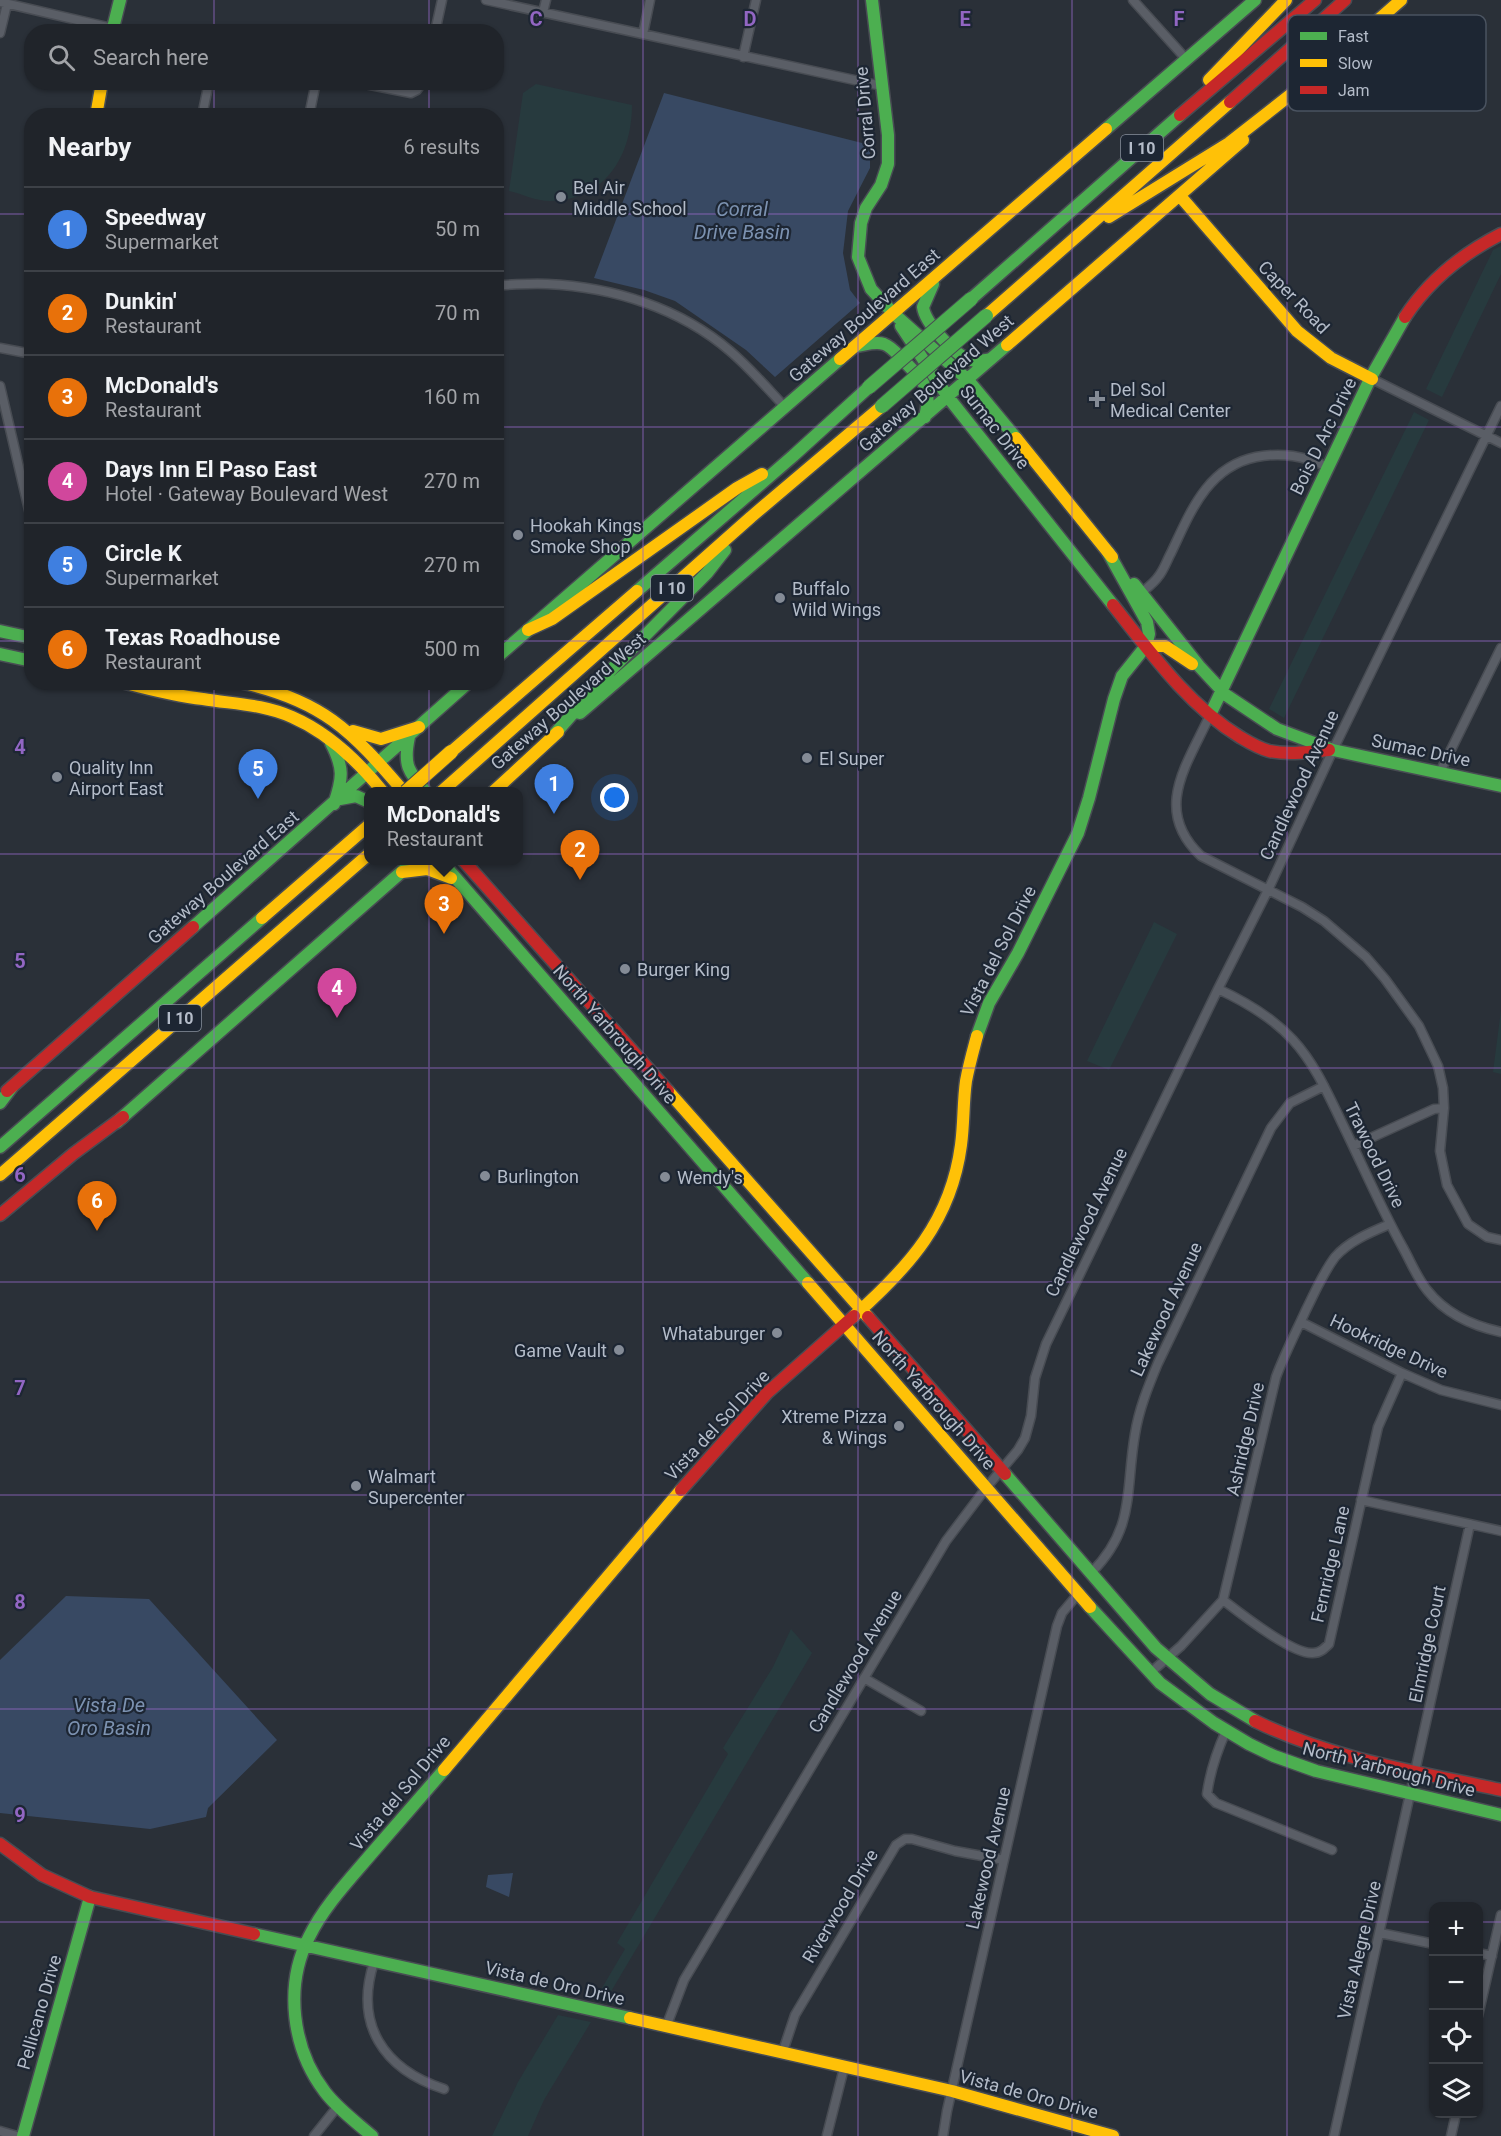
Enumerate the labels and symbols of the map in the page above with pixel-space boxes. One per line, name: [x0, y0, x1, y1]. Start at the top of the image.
text: C: [529, 7, 543, 31]
text: D: [744, 7, 757, 31]
text: E: [959, 7, 971, 31]
text: F: [1174, 7, 1185, 31]
legend: [1288, 15, 1486, 111]
text: Fast: [1338, 27, 1369, 46]
text: Slow: [1338, 54, 1373, 73]
street label: Corral Drive: [850, 66, 880, 160]
text: Jam: [1338, 81, 1370, 100]
road number: I 10: [1121, 135, 1163, 161]
place label: Bel Air Middle School: [573, 177, 687, 219]
marker: Bel Air Middle School: [554, 190, 568, 204]
water label: Corral Drive Basin: [694, 197, 790, 244]
street label: Gateway Boulevard East: [784, 244, 944, 386]
street label: Caper Road: [1254, 256, 1334, 338]
street label: Gateway Boulevard West: [854, 310, 1018, 456]
street label: Bois D Arc Drive: [1286, 374, 1360, 498]
place label: Del Sol Medical Center: [1110, 379, 1231, 421]
street label: Sumac Drive: [956, 381, 1034, 473]
marker: Del Sol Medical Center: [1088, 390, 1106, 408]
place label: Hookah Kings Smoke Shop: [530, 515, 642, 557]
marker: Hookah Kings Smoke Shop: [511, 528, 525, 542]
road number: I 10: [651, 575, 693, 601]
place label: Buffalo Wild Wings: [792, 578, 881, 620]
marker: Buffalo Wild Wings: [773, 591, 787, 605]
street label: Gateway Boulevard West: [486, 628, 650, 774]
street label: Candlewood Avenue: [1255, 707, 1343, 863]
street label: Sumac Drive: [1370, 729, 1472, 771]
text: 4: [14, 735, 26, 759]
place label: El Super: [819, 748, 884, 769]
pin: 5: [238, 750, 278, 799]
marker: El Super: [800, 751, 814, 765]
place label: Quality Inn Airport East: [69, 757, 164, 799]
pin: 1: [534, 764, 574, 814]
marker: Quality Inn Airport East: [50, 770, 64, 784]
your location: [600, 783, 629, 812]
street label: Gateway Boulevard East: [143, 806, 303, 948]
pin: 2: [560, 830, 600, 880]
street label: Vista del Sol Drive: [956, 882, 1040, 1020]
pin: 3: [424, 884, 464, 934]
text: 5: [14, 949, 26, 973]
place label: Burger King: [637, 959, 730, 980]
street label: North Yarbrough Drive: [549, 960, 681, 1108]
marker: Burger King: [618, 962, 632, 976]
pin: 4: [318, 968, 356, 1018]
road number: I 10: [159, 1005, 201, 1031]
street label: Trawood Drive: [1340, 1099, 1410, 1211]
street label: Candlewood Avenue: [1041, 1144, 1131, 1300]
text: 6: [14, 1163, 26, 1187]
place label: Burlington: [497, 1166, 579, 1187]
place label: Wendy's: [677, 1167, 743, 1188]
marker: Burlington: [478, 1169, 492, 1183]
marker: Wendy's: [658, 1170, 672, 1184]
pin: 6: [78, 1182, 116, 1231]
street label: Lakewood Avenue: [1126, 1239, 1206, 1379]
street label: Hookridge Drive: [1327, 1310, 1451, 1382]
place label: Whataburger: [662, 1323, 765, 1344]
marker: Whataburger: [770, 1326, 784, 1340]
street label: North Yarbrough Drive: [868, 1326, 1000, 1474]
place label: Game Vault: [514, 1340, 607, 1361]
marker: Game Vault: [612, 1343, 626, 1357]
street label: Vista del Sol Drive: [660, 1365, 774, 1485]
text: 7: [14, 1376, 26, 1400]
street label: Ashridge Drive: [1222, 1380, 1268, 1498]
place label: Xtreme Pizza & Wings: [781, 1406, 887, 1448]
marker: Xtreme Pizza & Wings: [892, 1419, 906, 1433]
place label: Walmart Supercenter: [368, 1466, 465, 1508]
marker: Walmart Supercenter: [349, 1479, 363, 1493]
street label: Fernridge Lane: [1306, 1504, 1354, 1624]
street label: Elmridge Court: [1404, 1583, 1450, 1705]
street label: Candlewood Avenue: [804, 1586, 906, 1736]
text: 8: [14, 1590, 26, 1614]
water label: Vista De Oro Basin: [67, 1693, 151, 1740]
street label: Vista del Sol Drive: [346, 1731, 454, 1855]
street label: North Yarbrough Drive: [1301, 1737, 1477, 1801]
street label: Lakewood Avenue: [961, 1785, 1015, 1931]
text: 9: [14, 1803, 26, 1827]
street label: Riverwood Drive: [798, 1845, 882, 1967]
street label: Vista Alegre Drive: [1333, 1879, 1385, 2021]
street label: Pellicano Drive: [13, 1952, 65, 2072]
street label: Vista de Oro Drive: [483, 1957, 627, 2009]
street label: Vista de Oro Drive: [957, 2065, 1101, 2123]

